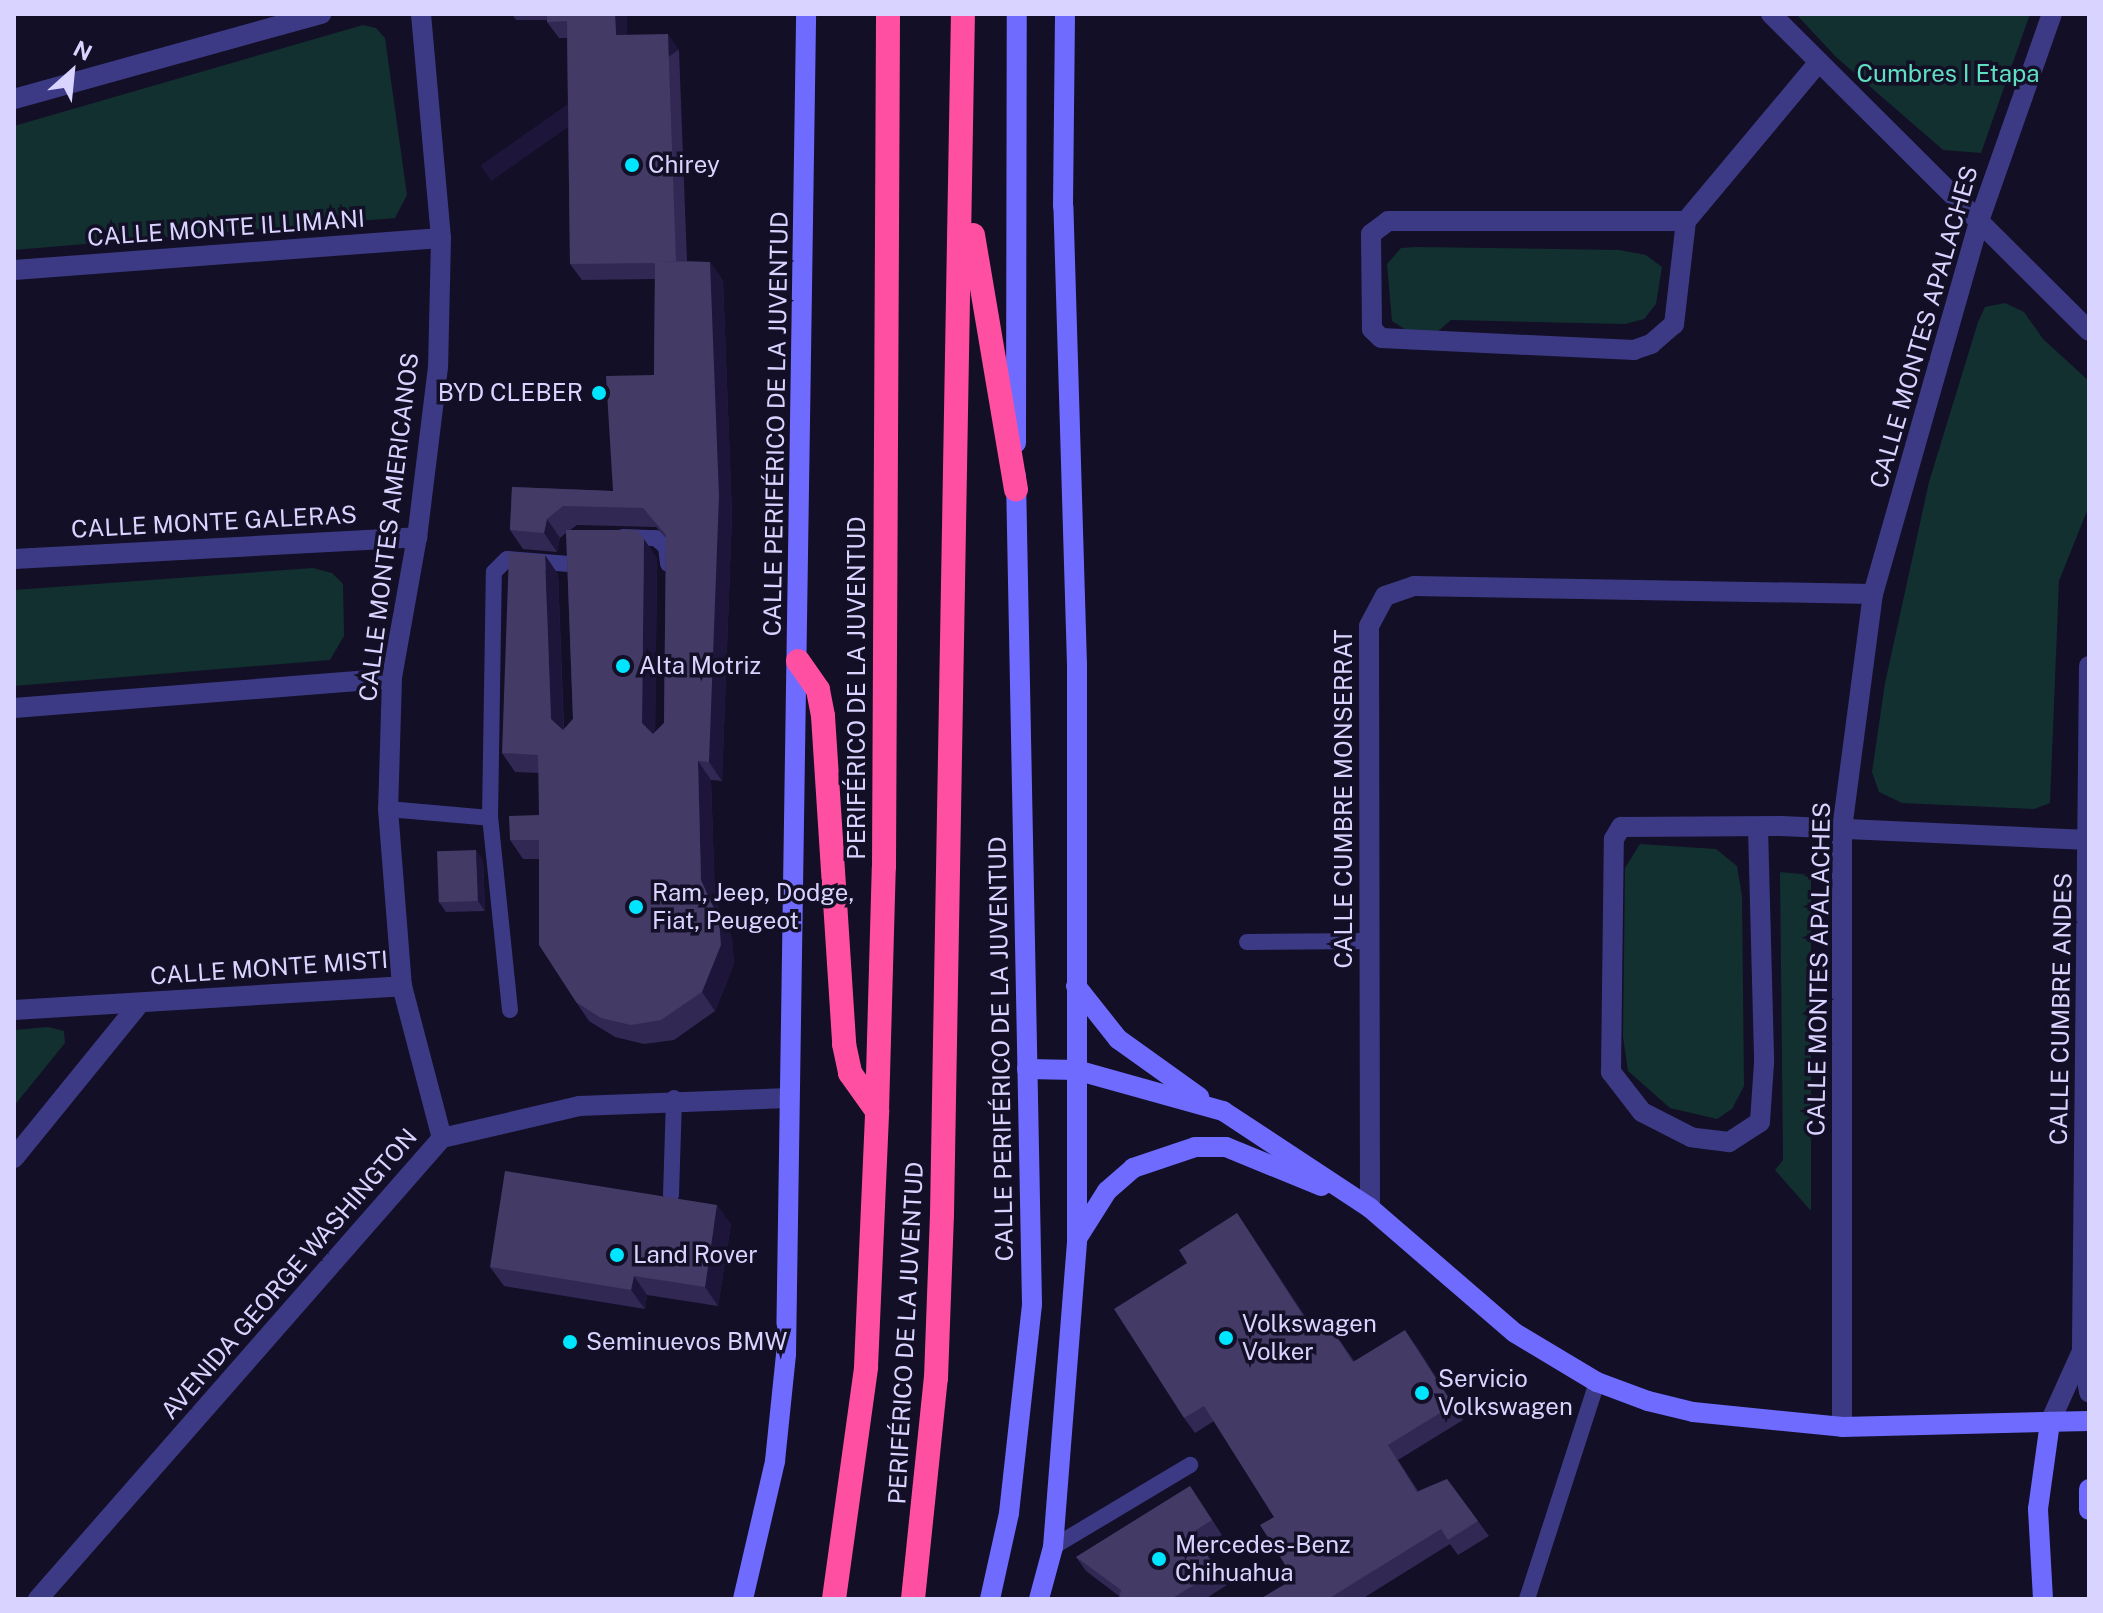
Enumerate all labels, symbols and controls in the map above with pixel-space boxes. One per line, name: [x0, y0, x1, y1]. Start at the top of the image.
north arrow: [32, 32, 112, 112]
text: N: [69, 35, 96, 66]
park label: Cumbres I Etapa: [1856, 60, 2040, 88]
place label: Chirey: [648, 151, 720, 179]
marker: Chirey: [623, 156, 641, 174]
street label: CALLE MONTES APALACHES: [1864, 162, 1984, 492]
street label: CALLE MONTE ILLIMANI: [86, 204, 366, 252]
street label: CALLE PERIFÉRICO DE LA JUVENTUD: [758, 211, 794, 637]
street label: CALLE MONTES AMERICANOS: [353, 351, 425, 703]
place label: BYD CLEBER: [438, 379, 583, 407]
marker: BYD CLEBER: [590, 384, 608, 402]
street label: CALLE MONTE GALERAS: [70, 500, 358, 544]
street label: PERIFÉRICO DE LA JUVENTUD: [843, 516, 871, 860]
street label: CALLE CUMBRE MONSERRAT: [1330, 629, 1358, 969]
place label: Alta Motriz: [639, 652, 761, 680]
marker: Alta Motriz: [614, 657, 632, 675]
street label: CALLE MONTES APALACHES: [1802, 802, 1836, 1136]
street label: CALLE PERIFÉRICO DE LA JUVENTUD: [983, 836, 1019, 1262]
street label: CALLE CUMBRE ANDES: [2044, 873, 2078, 1145]
place label: Ram, Jeep, Dodge, Fiat, Peugeot: [652, 879, 855, 935]
marker: Ram, Jeep, Dodge, Fiat, Peugeot: [627, 898, 645, 916]
street label: CALLE MONTE MISTI: [149, 945, 389, 991]
street label: AVENIDA GEORGE WASHINGTON: [155, 1123, 423, 1425]
street label: PERIFÉRICO DE LA JUVENTUD: [883, 1161, 929, 1505]
place label: Land Rover: [633, 1241, 758, 1269]
marker: Land Rover: [608, 1246, 626, 1264]
place label: Volkswagen Volker: [1242, 1310, 1377, 1366]
place label: Seminuevos BMW: [586, 1328, 787, 1356]
marker: Volkswagen Volker: [1217, 1329, 1235, 1347]
marker: Seminuevos BMW: [561, 1333, 579, 1351]
place label: Servicio Volkswagen: [1438, 1365, 1573, 1421]
marker: Servicio Volkswagen: [1413, 1384, 1431, 1402]
place label: Mercedes-Benz Chihuahua: [1175, 1531, 1350, 1587]
marker: Mercedes-Benz Chihuahua: [1150, 1550, 1168, 1568]

